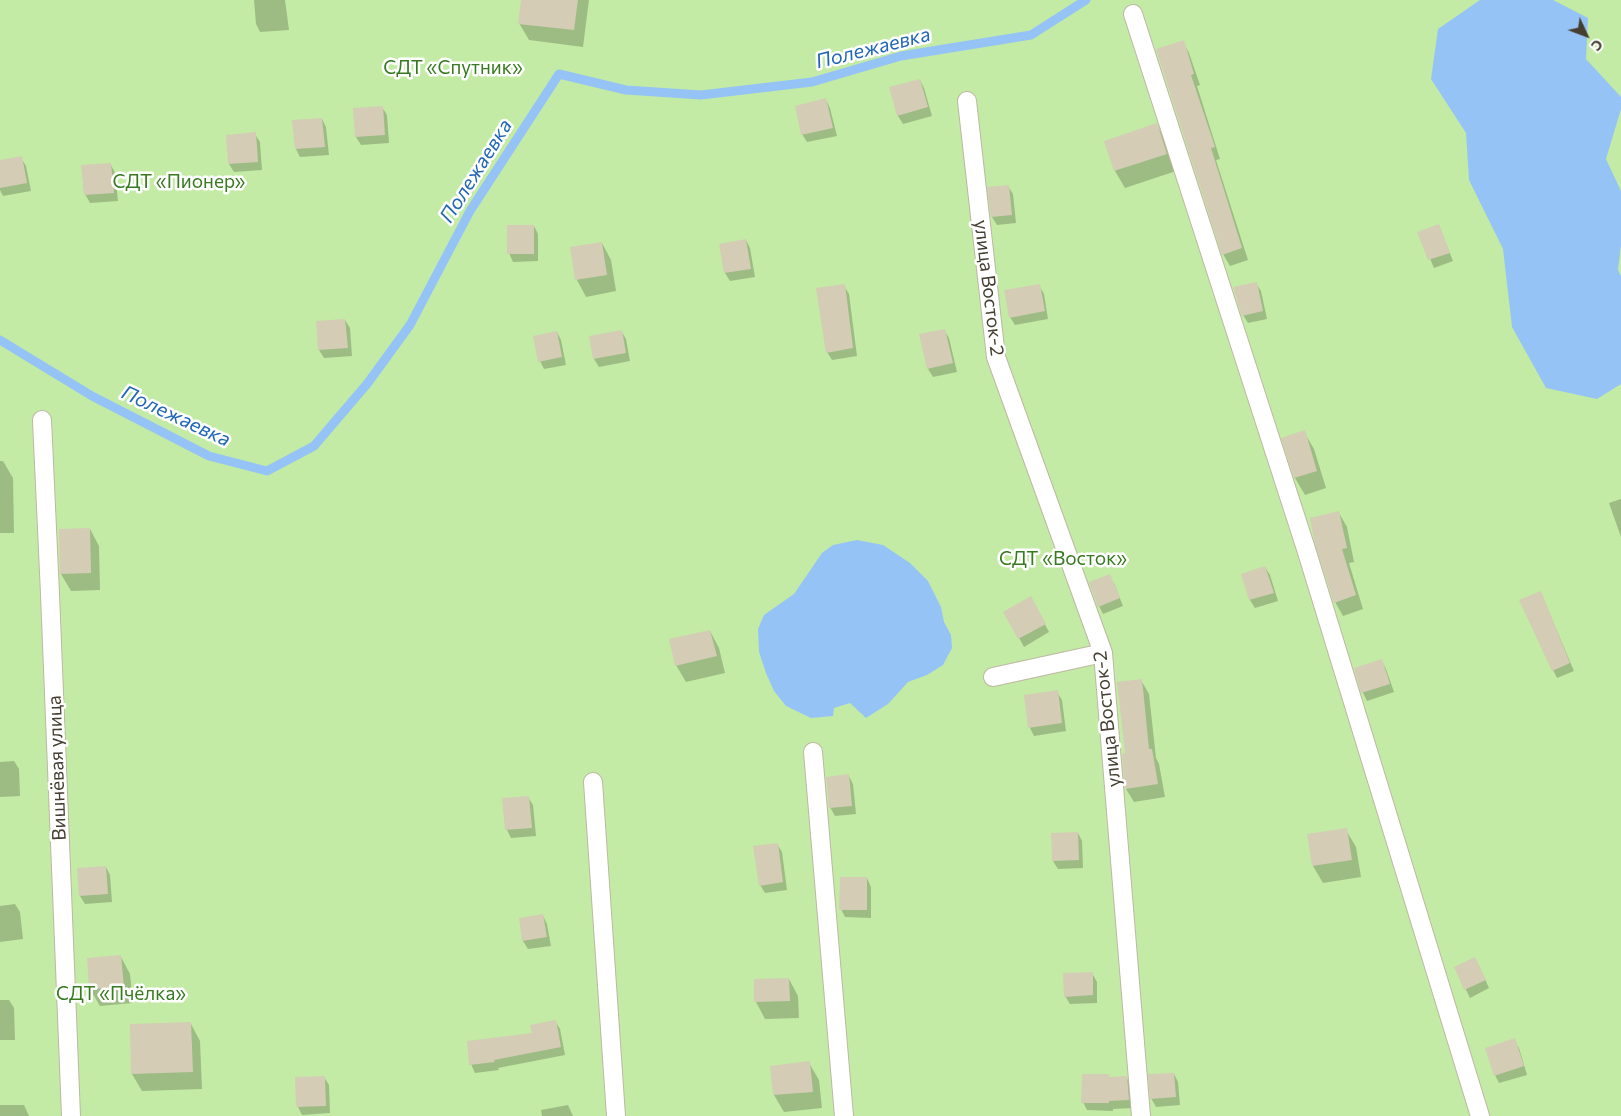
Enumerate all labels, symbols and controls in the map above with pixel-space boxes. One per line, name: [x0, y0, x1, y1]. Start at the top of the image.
north arrow: [1561, 10, 1611, 60]
water label: Полежаевка: [813, 22, 933, 74]
text: С: [1588, 36, 1607, 55]
park label: СДТ «Спутник»: [383, 57, 523, 79]
water label: Полежаевка: [435, 115, 517, 227]
park label: СДТ «Пионер»: [113, 171, 245, 193]
street label: улица Восток-2: [969, 219, 1009, 357]
water label: Полежаевка: [118, 380, 234, 452]
park label: СДТ «Восток»: [999, 548, 1127, 570]
street label: улица Восток-2: [1088, 650, 1126, 788]
street label: Вишнёвая улица: [43, 695, 71, 841]
park label: СДТ «Пчёлка»: [56, 983, 186, 1005]

